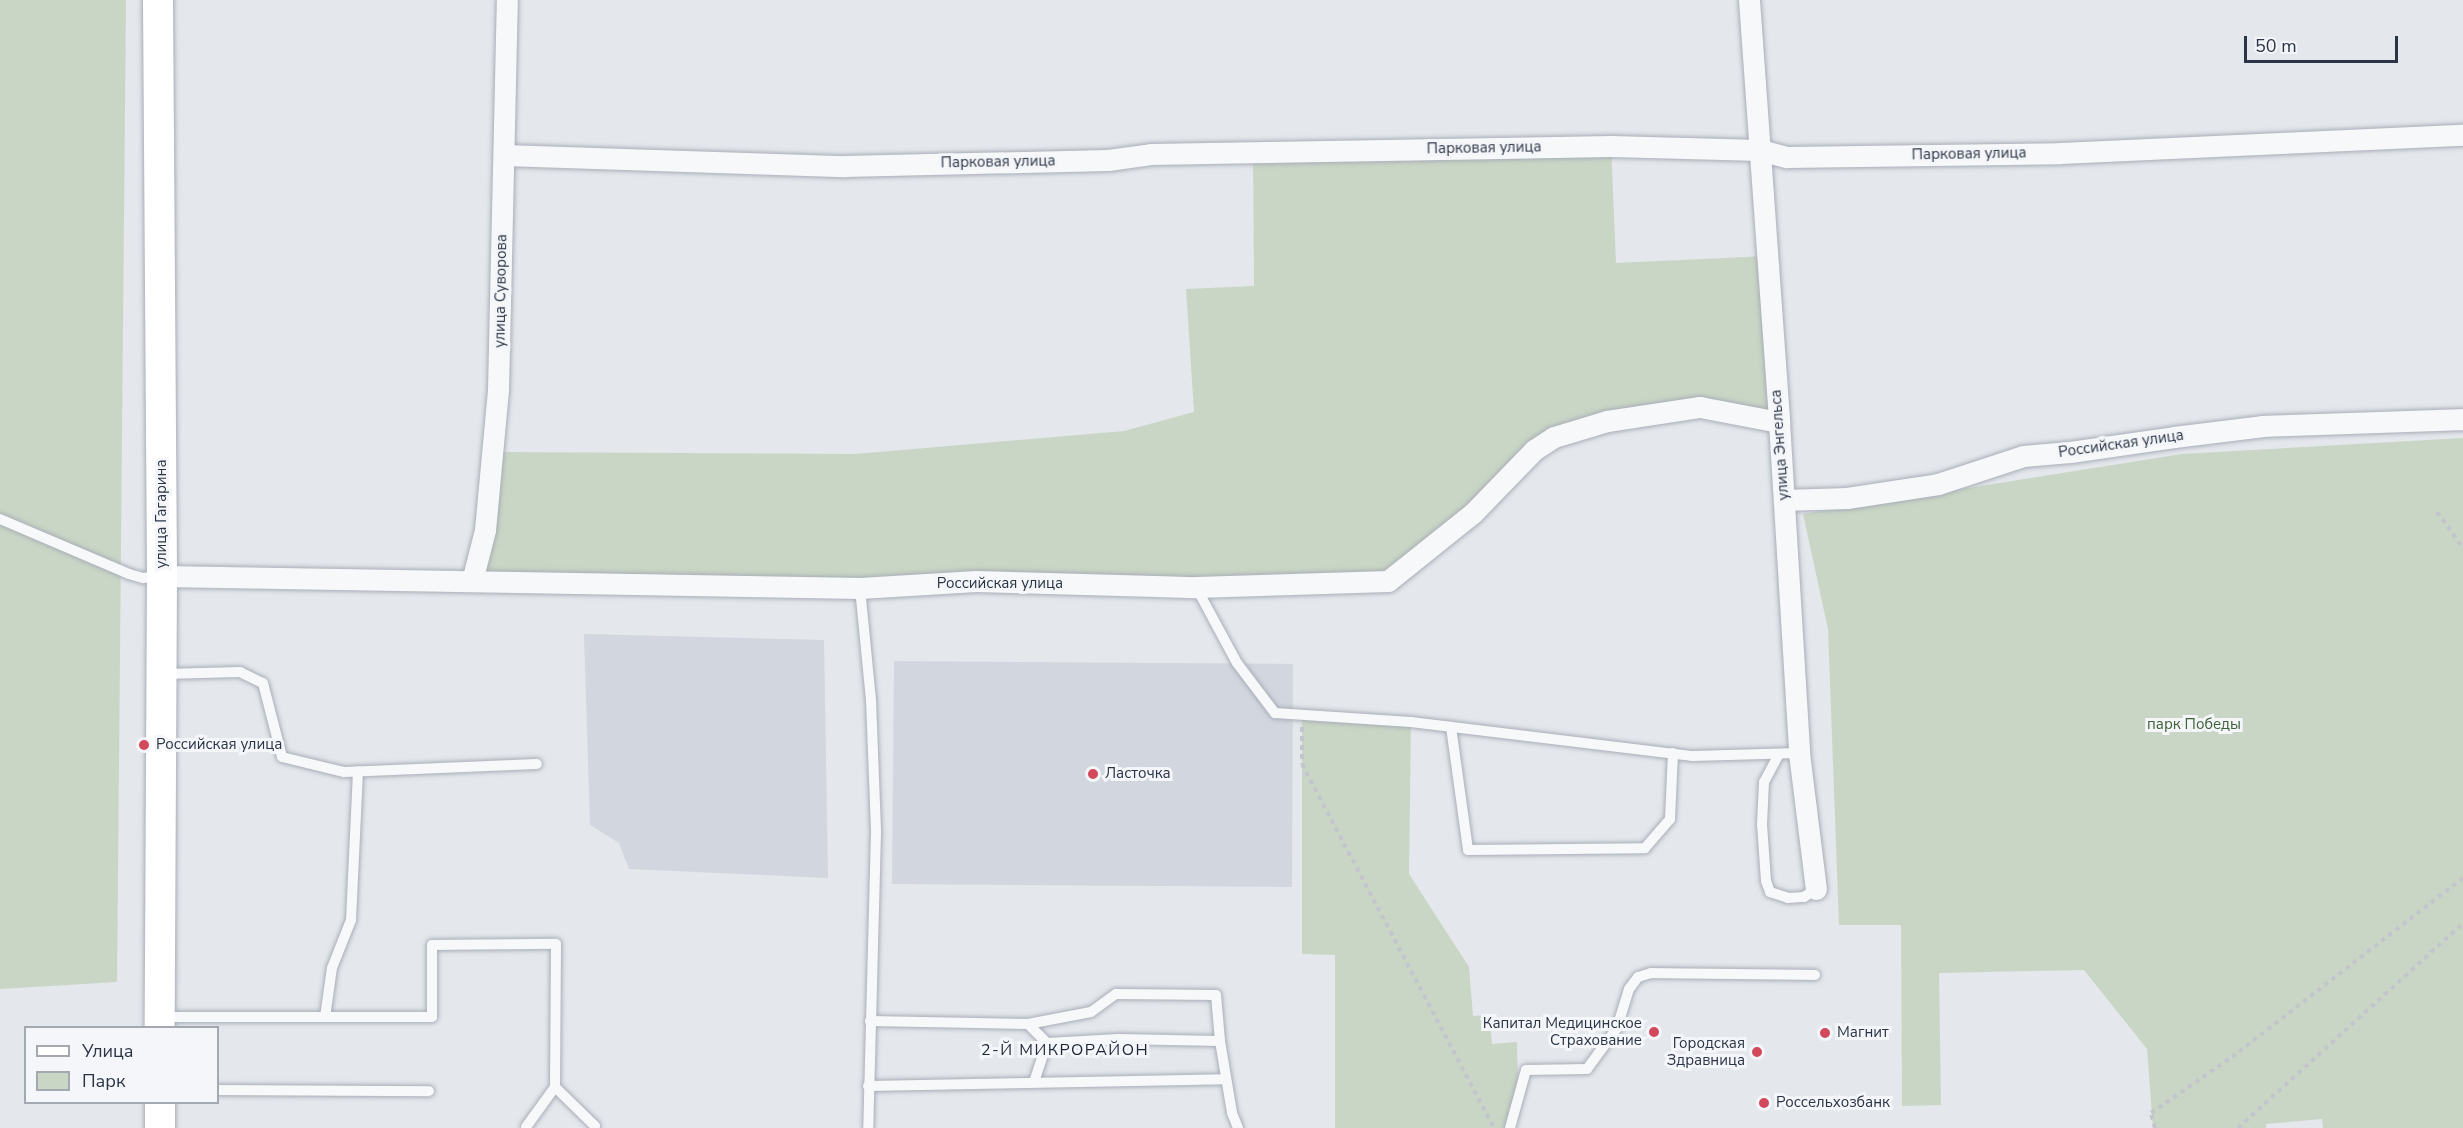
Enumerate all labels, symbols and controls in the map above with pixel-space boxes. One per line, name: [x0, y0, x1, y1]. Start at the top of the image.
scale bar: [2247, 24, 2402, 62]
text: 50 m: [2255, 34, 2297, 58]
street label: Парковая улица: [1426, 138, 1542, 158]
street label: Парковая улица: [1911, 144, 2027, 164]
street label: Парковая улица: [940, 152, 1056, 172]
street label: улица Суворова: [491, 234, 511, 348]
street label: улица Энгельса: [1767, 389, 1793, 501]
street label: Российская улица: [2057, 426, 2185, 462]
street label: улица Гагарина: [153, 459, 171, 569]
street label: Российская улица: [937, 575, 1063, 593]
park label: парк Победы: [2147, 716, 2241, 734]
place label: Российская улица: [156, 736, 282, 754]
marker: Российская улица: [137, 738, 151, 752]
place label: Ласточка: [1105, 765, 1171, 783]
marker: Ласточка: [1086, 767, 1100, 781]
place label: Капитал Медицинское Страхование: [1483, 1014, 1642, 1049]
place label: Магнит: [1837, 1024, 1889, 1042]
marker: Капитал Медицинское Страхование: [1647, 1025, 1661, 1039]
legend: [24, 1026, 219, 1104]
marker: Магнит: [1818, 1026, 1832, 1040]
place label: Городская Здравница: [1667, 1034, 1745, 1069]
text: Улица: [82, 1039, 133, 1063]
district label: 2-Й МИКРОРАЙОН: [981, 1040, 1149, 1060]
marker: Городская Здравница: [1750, 1045, 1764, 1059]
text: Парк: [82, 1069, 125, 1093]
place label: Россельхозбанк: [1776, 1094, 1890, 1112]
marker: Россельхозбанк: [1757, 1096, 1771, 1110]

